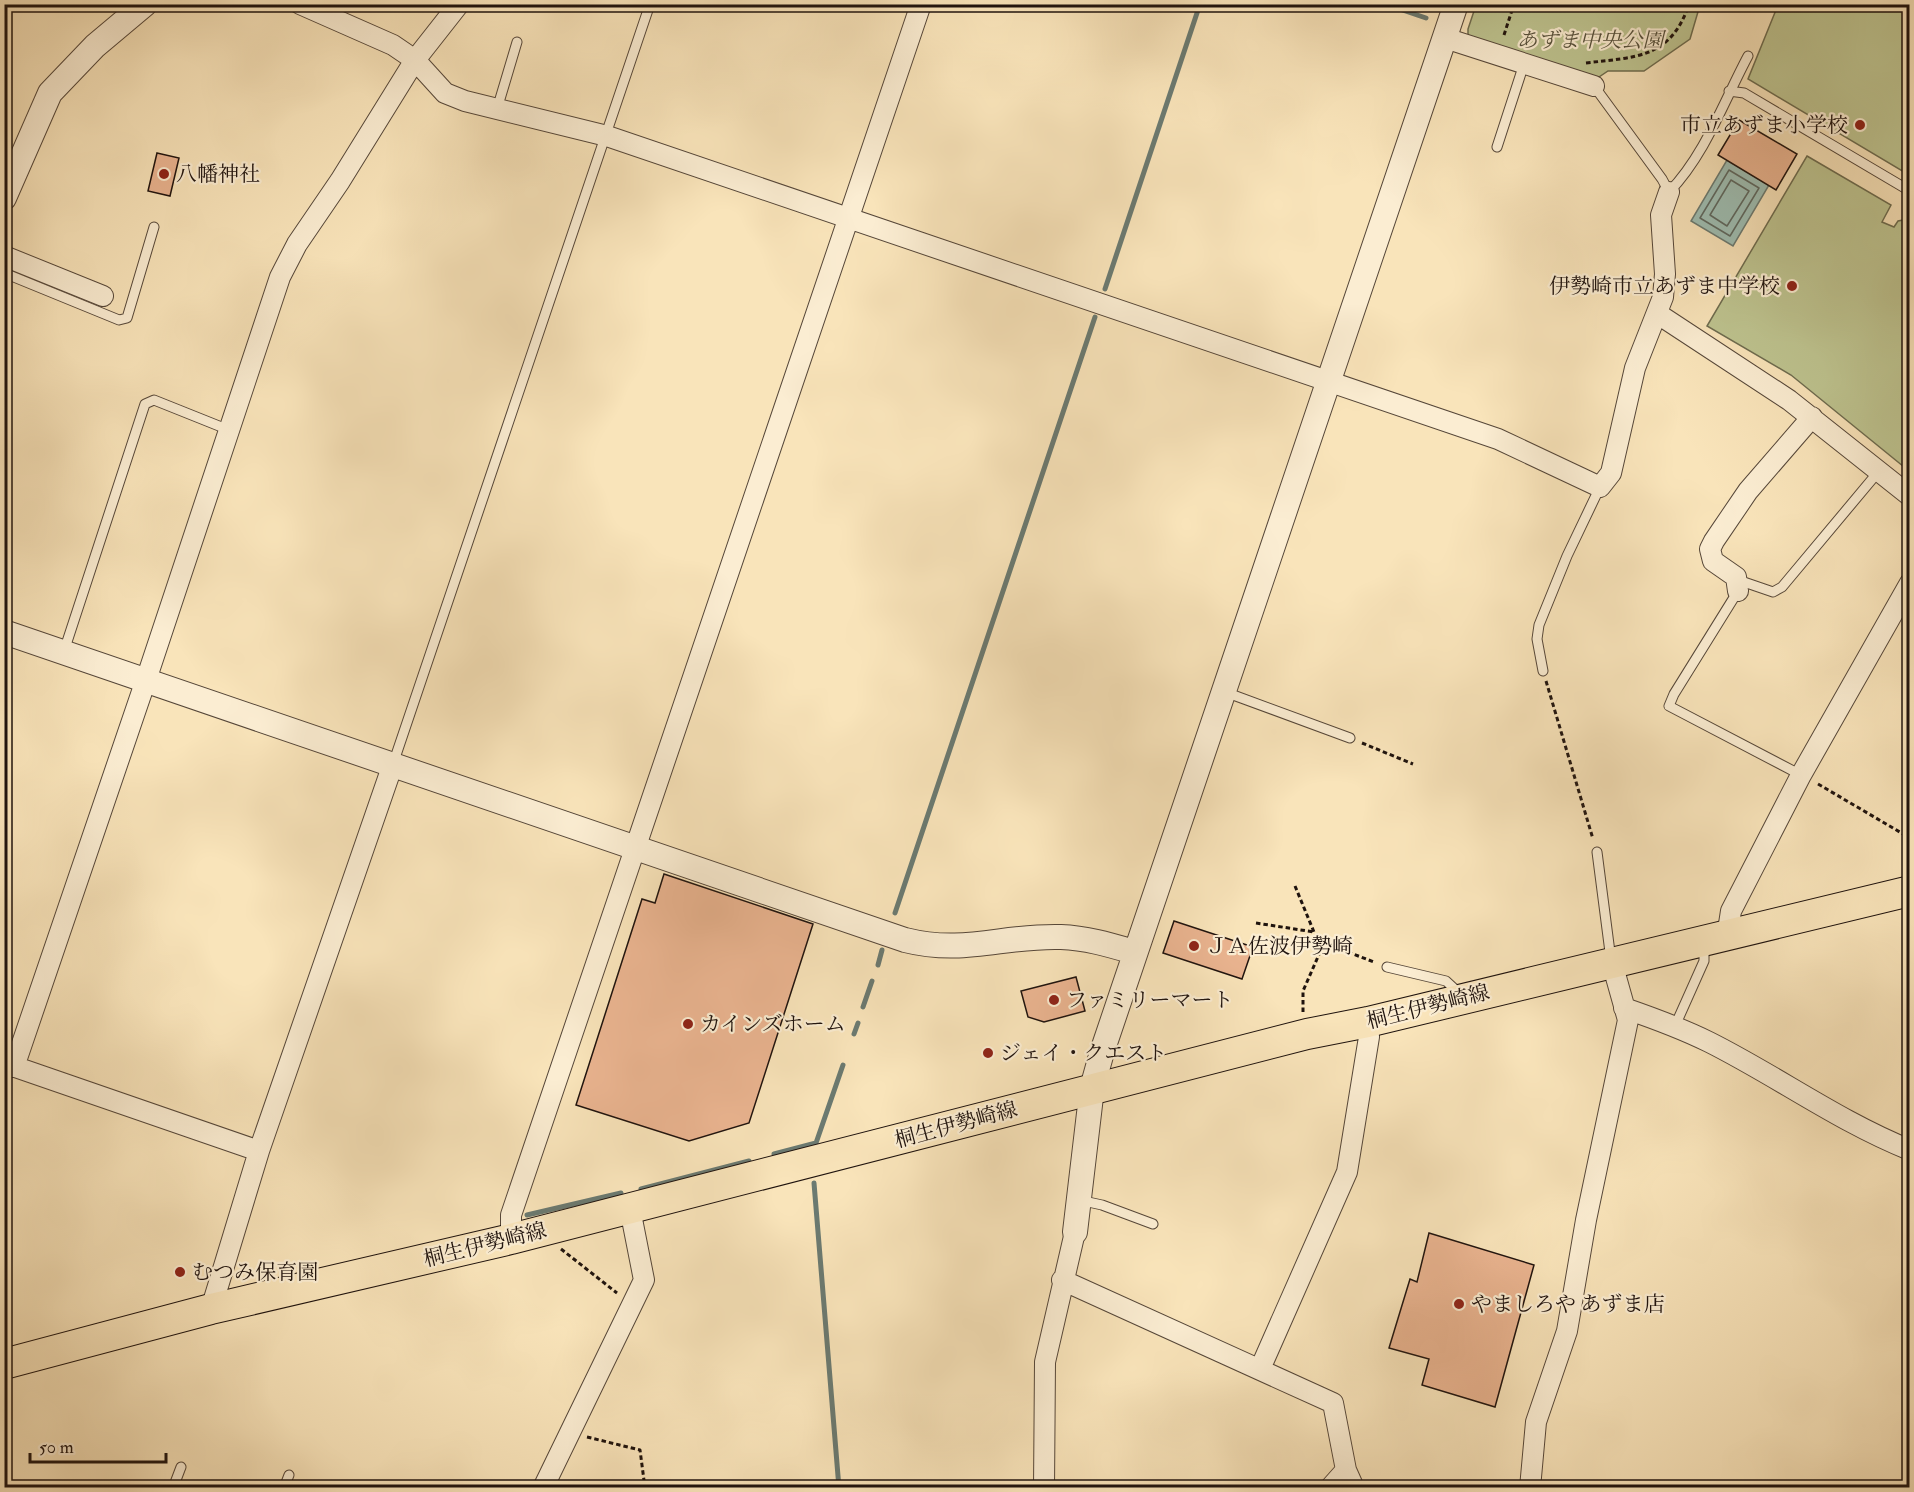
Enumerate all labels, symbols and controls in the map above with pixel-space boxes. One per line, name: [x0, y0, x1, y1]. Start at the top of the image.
park label: あずま中央公園: [1517, 27, 1666, 54]
place label: 市立あずま小学校: [1680, 112, 1848, 139]
marker: 市立あずま小学校: [1853, 118, 1867, 132]
place label: 八幡神社: [176, 161, 260, 188]
marker: 八幡神社: [157, 167, 171, 181]
place label: 伊勢崎市立あずま中学校: [1549, 273, 1780, 300]
marker: 伊勢崎市立あずま中学校: [1785, 279, 1799, 293]
place label: ＪＡ佐波伊勢崎: [1206, 933, 1353, 960]
marker: ＪＡ佐波伊勢崎: [1187, 939, 1201, 953]
street label: 桐生伊勢崎線: [1364, 979, 1492, 1035]
place label: ファミリーマート: [1066, 987, 1234, 1014]
marker: ファミリーマート: [1047, 993, 1061, 1007]
place label: カインズホーム: [700, 1011, 846, 1038]
marker: カインズホーム: [681, 1017, 695, 1031]
place label: ジェイ・クエスト: [1000, 1040, 1167, 1067]
marker: ジェイ・クエスト: [981, 1046, 995, 1060]
street label: 桐生伊勢崎線: [892, 1096, 1020, 1154]
street label: 桐生伊勢崎線: [421, 1217, 549, 1273]
place label: むつみ保育園: [192, 1259, 318, 1286]
marker: むつみ保育園: [173, 1265, 187, 1279]
place label: やましろや あずま店: [1471, 1291, 1664, 1318]
marker: やましろや あずま店: [1452, 1297, 1466, 1311]
scale bar: [30, 1426, 166, 1464]
text: 50 m: [39, 1436, 74, 1459]

